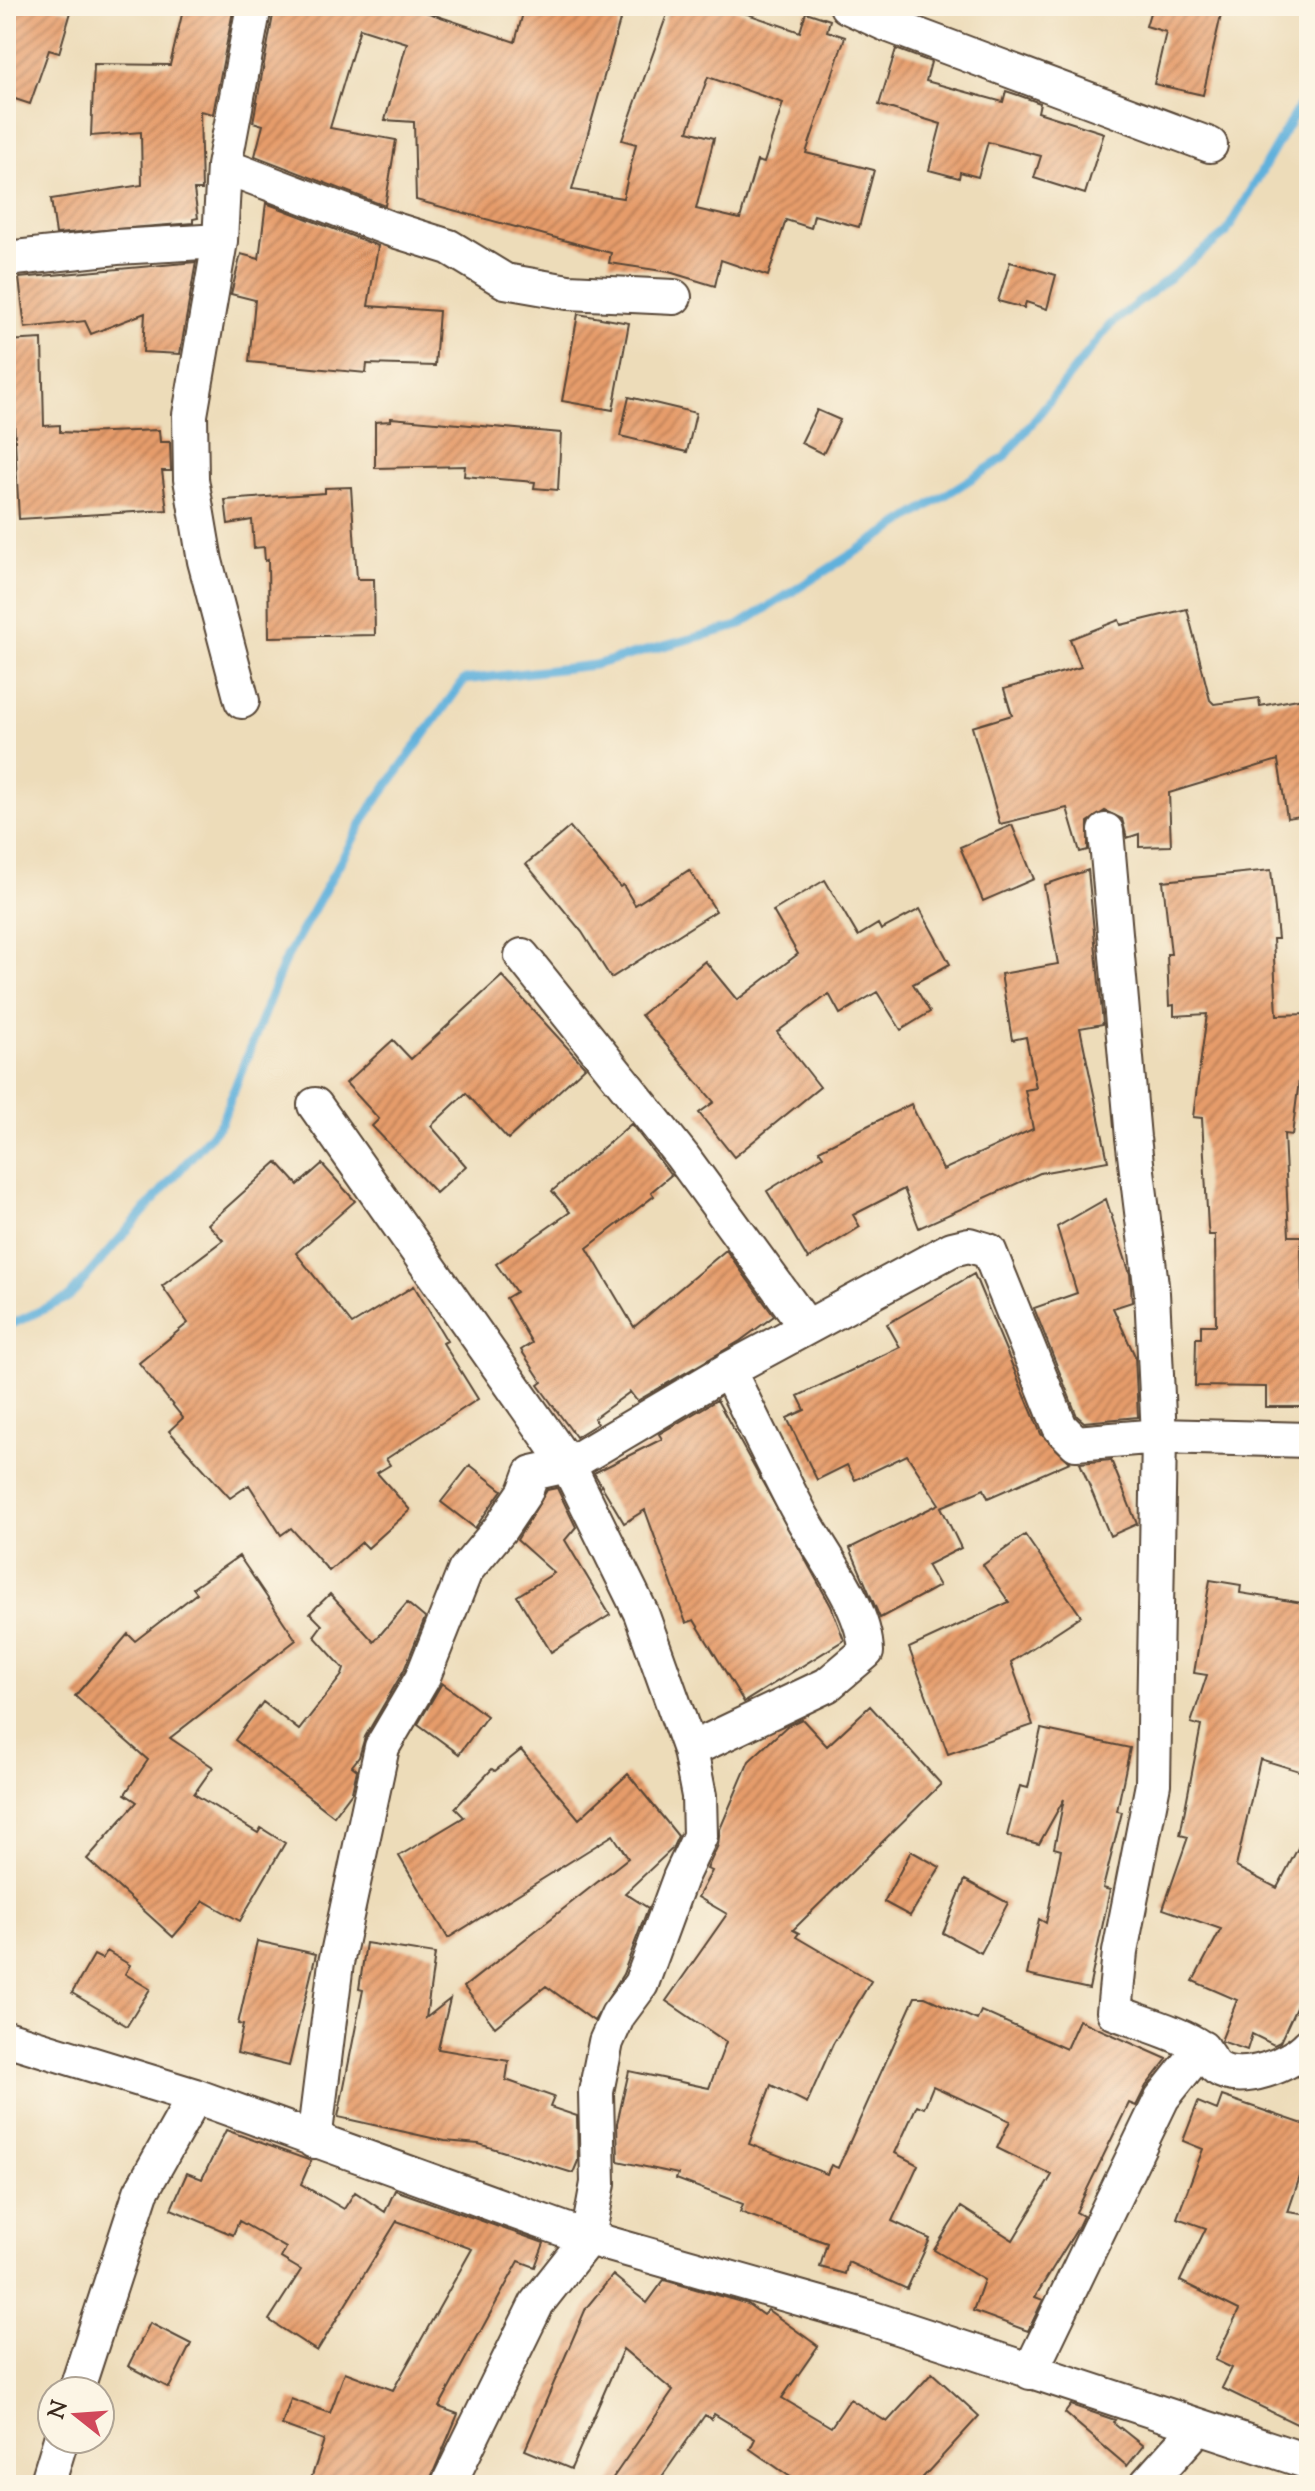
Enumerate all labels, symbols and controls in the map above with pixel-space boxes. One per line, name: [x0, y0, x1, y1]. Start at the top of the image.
north arrow: [36, 2375, 116, 2455]
text: N: [42, 2397, 78, 2423]

